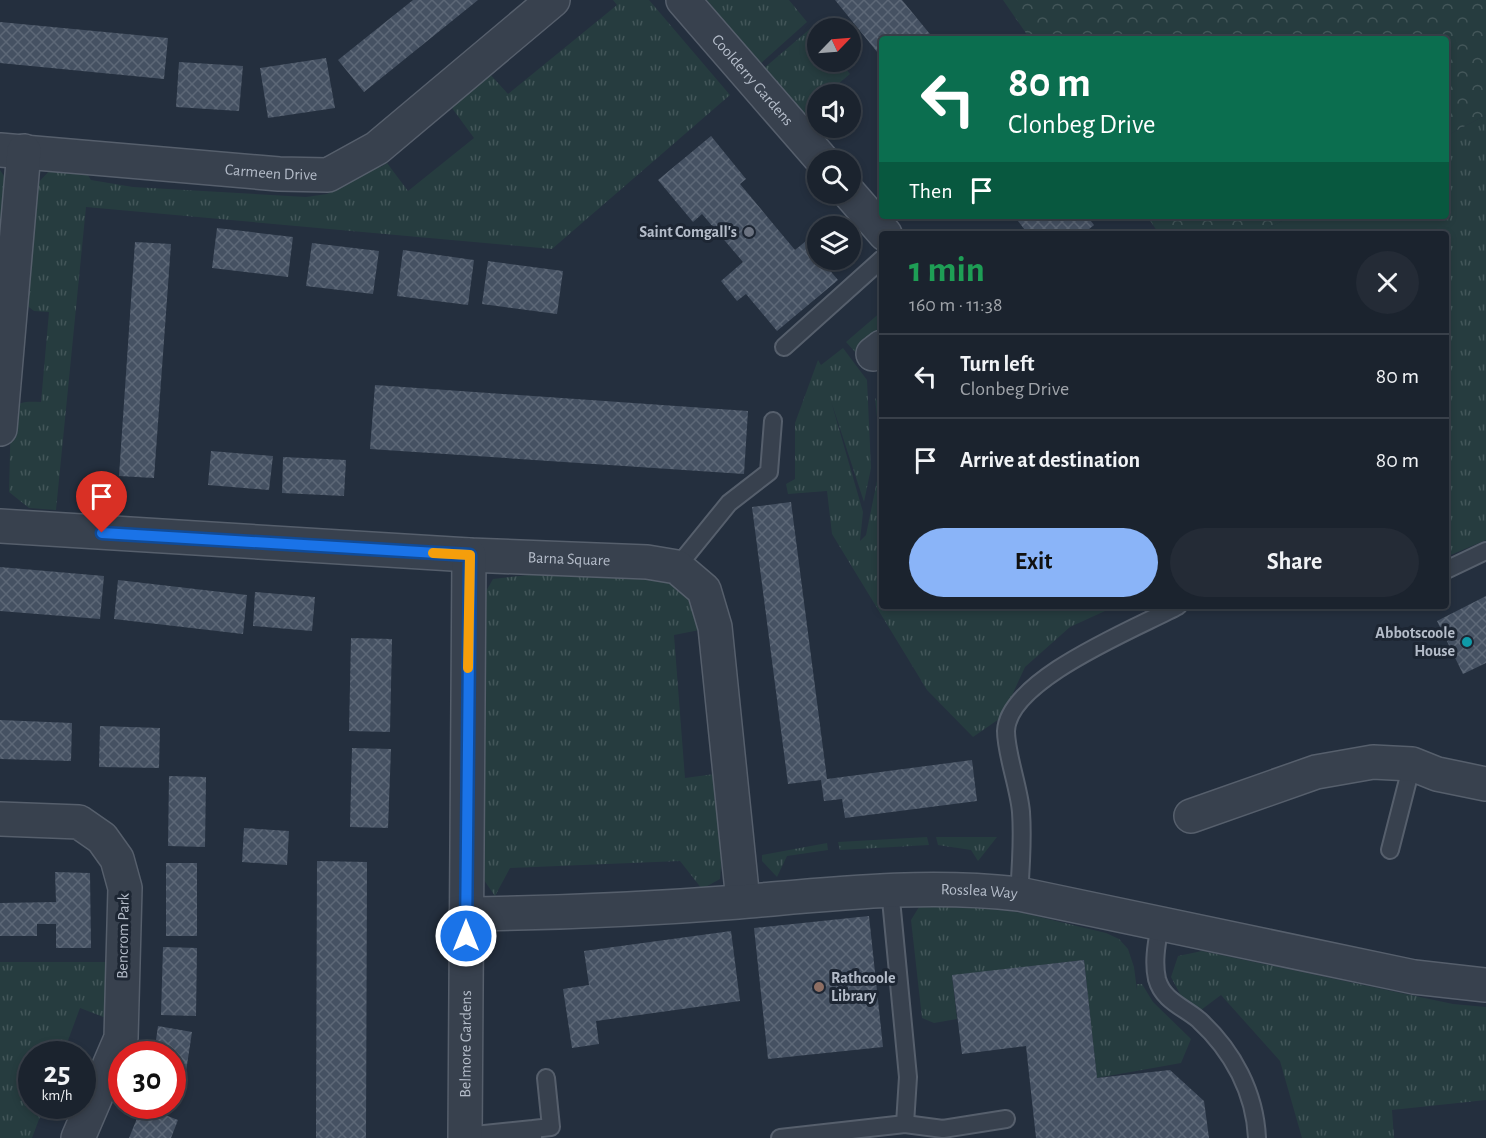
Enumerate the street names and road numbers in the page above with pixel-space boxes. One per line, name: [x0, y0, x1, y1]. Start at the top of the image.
street label: Coolderry Gardens: [709, 31, 796, 129]
street label: Carmeen Drive: [224, 161, 317, 183]
street label: Barna Square: [527, 549, 611, 569]
street label: Rosslea Way: [941, 881, 1019, 903]
street label: Bencrom Park: [114, 892, 132, 979]
street label: Belmore Gardens: [457, 990, 474, 1098]

